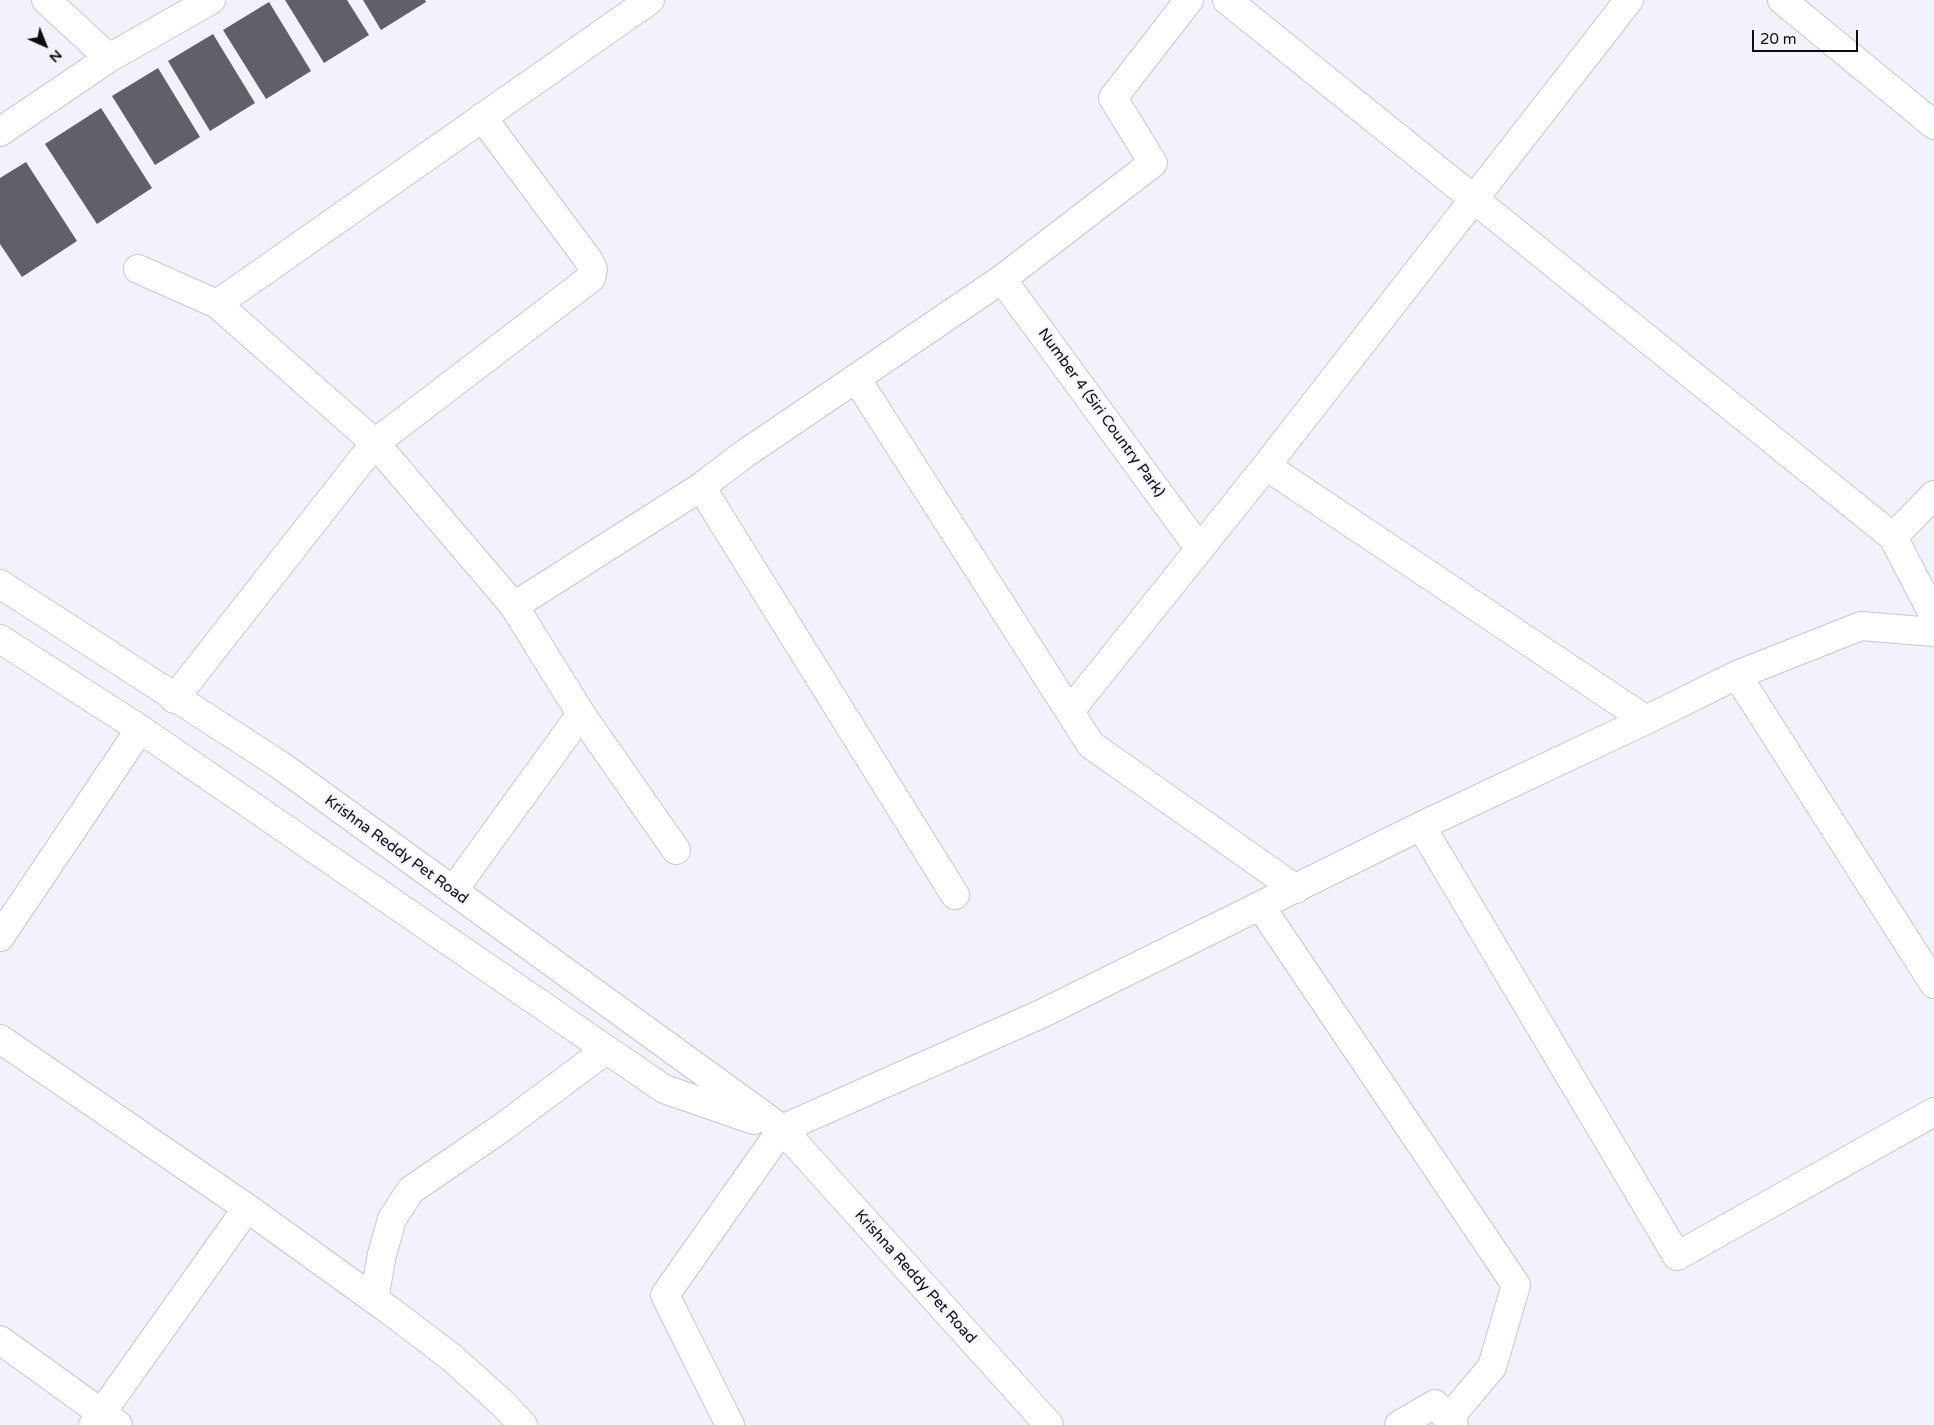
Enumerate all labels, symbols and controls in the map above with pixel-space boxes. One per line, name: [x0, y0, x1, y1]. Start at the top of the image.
north arrow: [20, 20, 70, 70]
scale bar: [1754, 20, 1860, 52]
text: 20 m: [1760, 30, 1797, 48]
text: N: [46, 46, 66, 66]
street label: Number 4 (Siri Country Park): [1034, 325, 1168, 501]
street label: Krishna Reddy Pet Road: [321, 792, 471, 908]
street label: Krishna Reddy Pet Road: [850, 1207, 980, 1347]

